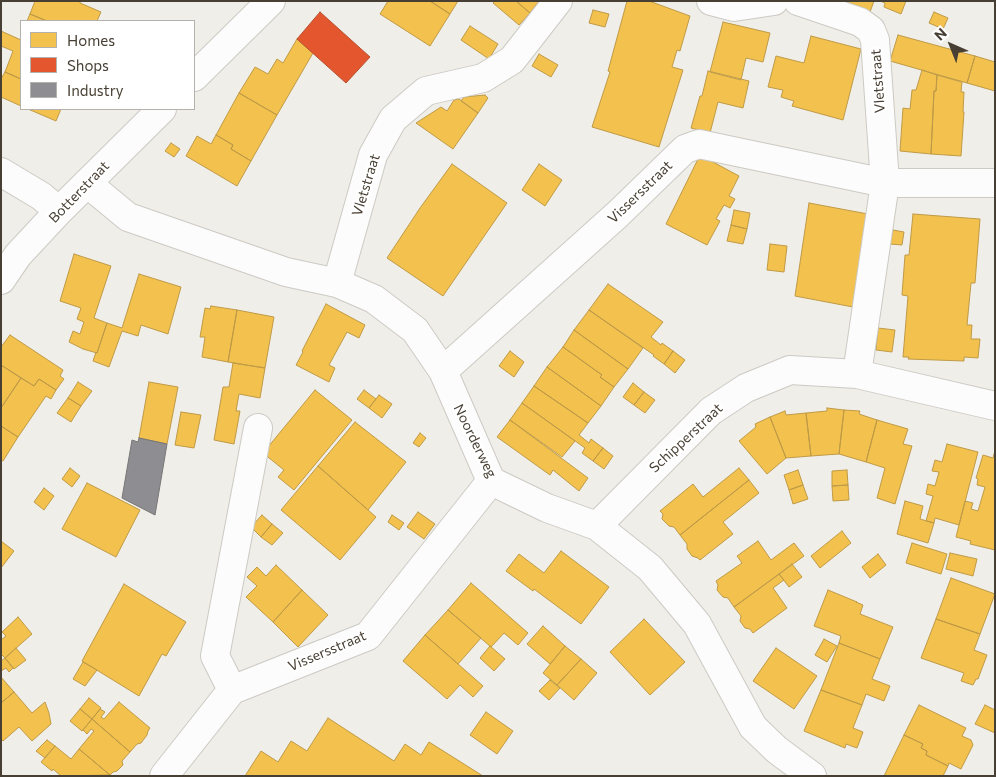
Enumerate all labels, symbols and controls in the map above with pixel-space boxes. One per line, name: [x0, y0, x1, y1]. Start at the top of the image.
legend: [20, 20, 195, 110]
north arrow: [926, 20, 976, 70]
text: N: [931, 24, 950, 44]
text: Homes: [67, 31, 115, 49]
street label: Vletstraat: [867, 48, 889, 114]
text: Shops: [67, 56, 109, 74]
text: Industry: [67, 81, 124, 99]
street label: Vletstraat: [349, 152, 383, 218]
street label: Vissersstraat: [604, 157, 676, 227]
street label: Botterstraat: [45, 158, 113, 226]
street label: Schipperstraat: [646, 400, 726, 476]
street label: Noorderweg: [450, 402, 500, 480]
street label: Vissersstraat: [286, 627, 368, 675]

